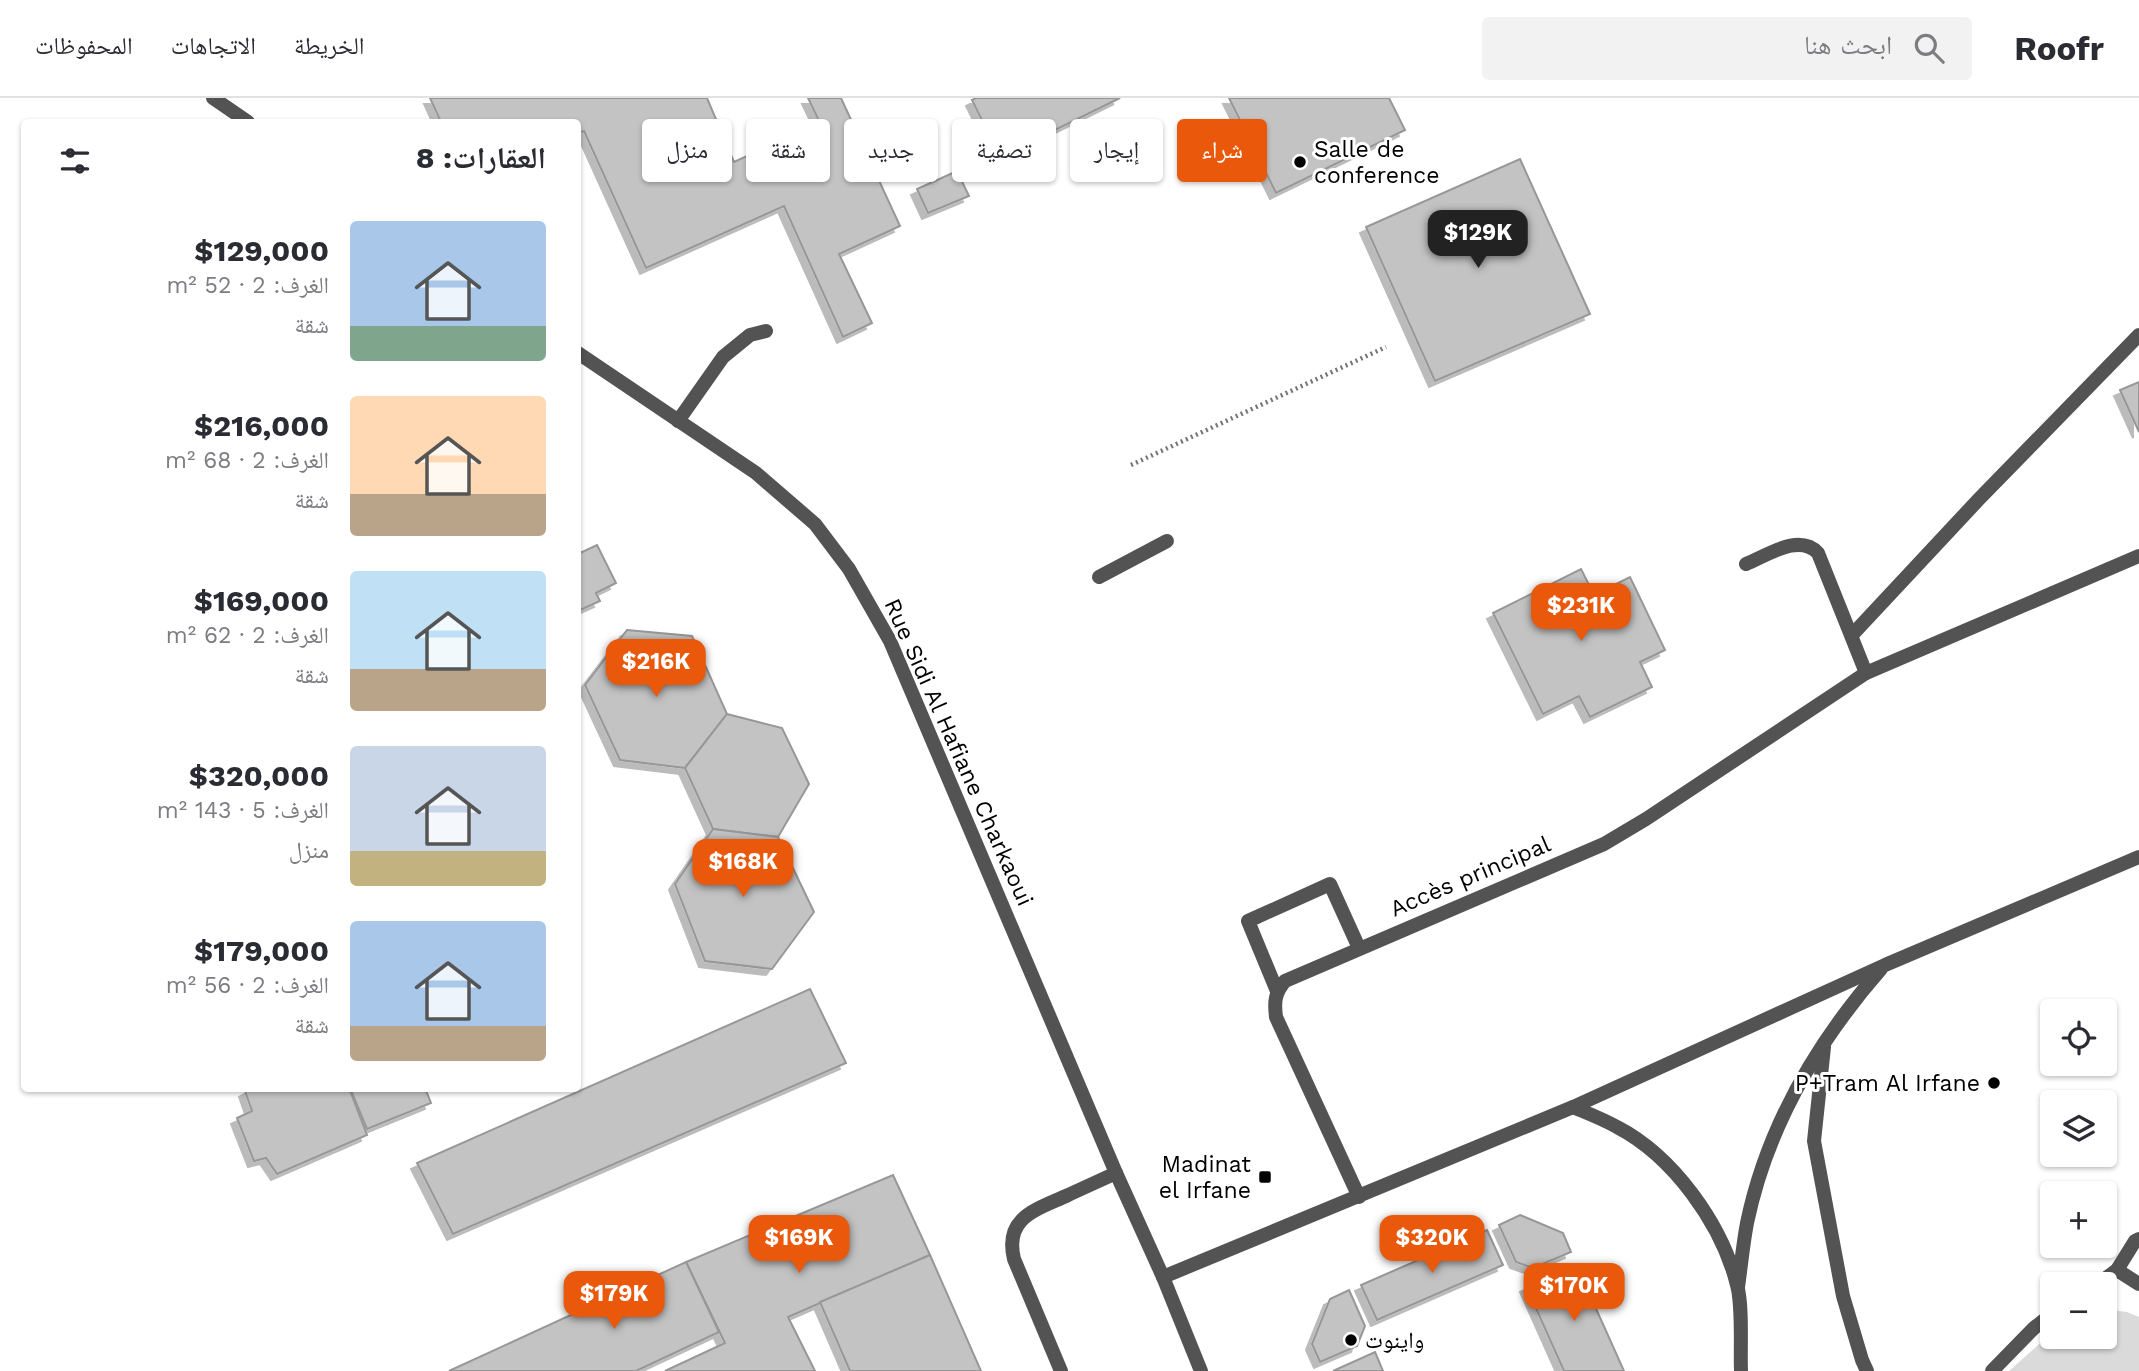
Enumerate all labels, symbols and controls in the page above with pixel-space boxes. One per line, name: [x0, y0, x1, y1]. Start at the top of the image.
search box: [1482, 17, 1972, 80]
icon: search: [1910, 29, 1948, 67]
text: Roofr: [2014, 29, 2104, 68]
text: ابحث هنا: [1804, 30, 1892, 60]
text: المحفوظات: [35, 32, 133, 60]
text: الاتجاهات: [171, 32, 256, 60]
text: الخريطة: [294, 32, 365, 60]
chip: منزل: [642, 119, 732, 182]
chip: شقة: [746, 119, 830, 182]
chip: جديد: [844, 119, 938, 182]
chip: تصفية: [952, 119, 1056, 182]
chip: إيجار: [1070, 119, 1163, 182]
chip: شراء: [1177, 119, 1267, 182]
place label: Salle de conference: [1314, 136, 1439, 189]
text: العقارات: 8: [416, 140, 546, 175]
icon: filters: [56, 142, 94, 180]
marker: Salle de conference: [1292, 154, 1308, 170]
pin: $129K: [1429, 211, 1527, 270]
text: $129K: [1444, 219, 1512, 246]
text: $129,000: [194, 233, 329, 268]
icon: home: [406, 249, 490, 333]
text: الغرف: 2 · 52 m²: [166, 272, 329, 299]
text: شقة: [295, 312, 329, 339]
text: $216,000: [194, 408, 329, 443]
icon: home: [406, 424, 490, 508]
text: الغرف: 2 · 68 m²: [165, 447, 329, 474]
text: شقة: [295, 487, 329, 514]
text: $169,000: [194, 583, 329, 618]
pin: $231K: [1532, 584, 1630, 643]
text: $231K: [1547, 592, 1615, 619]
street label: Rue Sidi Al Hafiane Charkaoui: [878, 594, 1039, 910]
icon: home: [406, 599, 490, 683]
text: الغرف: 2 · 62 m²: [166, 622, 329, 649]
pin: $216K: [607, 640, 705, 699]
text: $216K: [622, 648, 690, 675]
text: شقة: [295, 662, 329, 689]
text: $320,000: [189, 758, 329, 793]
icon: home: [406, 774, 490, 858]
text: الغرف: 5 · 143 m²: [157, 797, 329, 824]
street label: Accès principal: [1386, 831, 1554, 922]
text: منزل: [289, 837, 329, 864]
pin: $168K: [694, 840, 792, 899]
text: $168K: [708, 848, 778, 875]
text: $179,000: [194, 933, 329, 968]
icon: home: [406, 949, 490, 1033]
text: الغرف: 2 · 56 m²: [166, 972, 329, 999]
map controls: [2040, 999, 2117, 1349]
button: locate: [2040, 999, 2117, 1076]
text: شقة: [295, 1012, 329, 1039]
place label: P+Tram Al Irfane: [1795, 1070, 1980, 1097]
marker: P+Tram Al Irfane: [1986, 1075, 2002, 1091]
button: layers: [2040, 1090, 2117, 1167]
place label: Madinat el Irfane: [1159, 1151, 1251, 1204]
marker: Madinat el Irfane: [1257, 1169, 1273, 1185]
button: +: [2040, 1181, 2117, 1258]
pin: $169K: [750, 1216, 848, 1275]
pin: $320K: [1383, 1216, 1481, 1275]
text: $169K: [765, 1224, 833, 1251]
text: $320K: [1396, 1224, 1468, 1251]
pin: $170K: [1525, 1264, 1623, 1323]
pin: $179K: [565, 1272, 663, 1331]
text: $170K: [1540, 1272, 1608, 1299]
button: −: [2040, 1272, 2117, 1349]
text: $179K: [580, 1280, 648, 1307]
place label: واينوت: [1365, 1327, 1424, 1354]
marker: واينوت: [1343, 1332, 1359, 1348]

